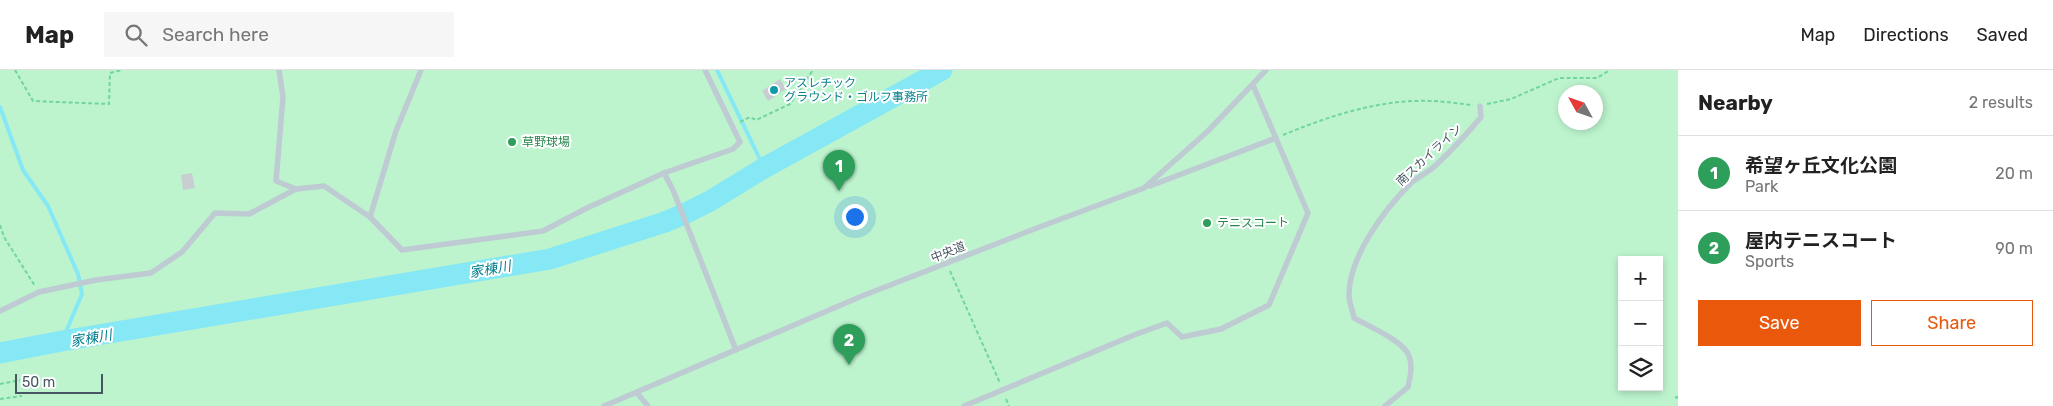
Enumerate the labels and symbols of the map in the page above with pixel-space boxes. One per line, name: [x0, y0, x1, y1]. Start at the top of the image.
place label: アスレチック グラウンド・ゴルフ事務所: [784, 76, 928, 104]
marker: アスレチック グラウンド・ゴルフ事務所: [768, 84, 780, 96]
north arrow: [1558, 85, 1603, 130]
street label: 南スカイライン: [1394, 121, 1464, 189]
place label: 草野球場: [522, 135, 570, 149]
marker: 草野球場: [506, 136, 518, 148]
pin: 1: [823, 150, 855, 191]
your location: [842, 204, 868, 230]
place label: テニスコート: [1217, 216, 1289, 230]
marker: テニスコート: [1201, 217, 1213, 229]
street label: 中央道: [929, 239, 967, 265]
water label: 家棟川: [468, 257, 514, 282]
pin: 2: [833, 324, 865, 365]
water label: 家棟川: [69, 326, 115, 351]
scale bar: [15, 371, 102, 394]

